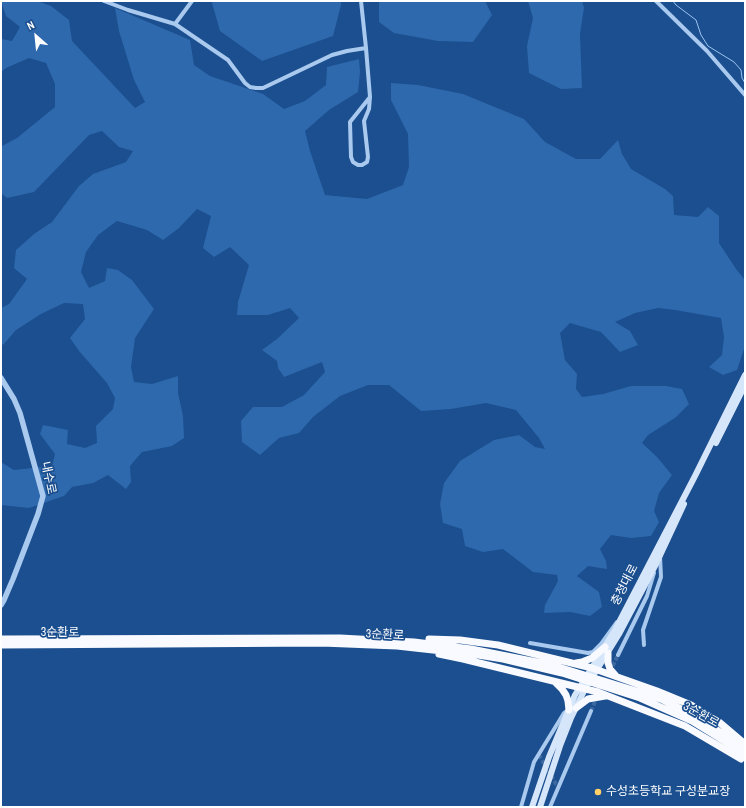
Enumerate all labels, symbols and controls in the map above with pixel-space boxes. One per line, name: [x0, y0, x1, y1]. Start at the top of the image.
north arrow: [16, 16, 56, 56]
text: N: [24, 18, 37, 33]
street label: 내수로: [38, 460, 58, 496]
street label: 충청대로: [609, 562, 641, 608]
street label: 3순환로: [41, 626, 79, 640]
street label: 3순환로: [365, 627, 405, 643]
street label: 3순환로: [681, 699, 721, 731]
place label: 수성초등학교 구성분교장: [606, 785, 730, 799]
marker: 수성초등학교 구성분교장: [593, 787, 603, 797]

